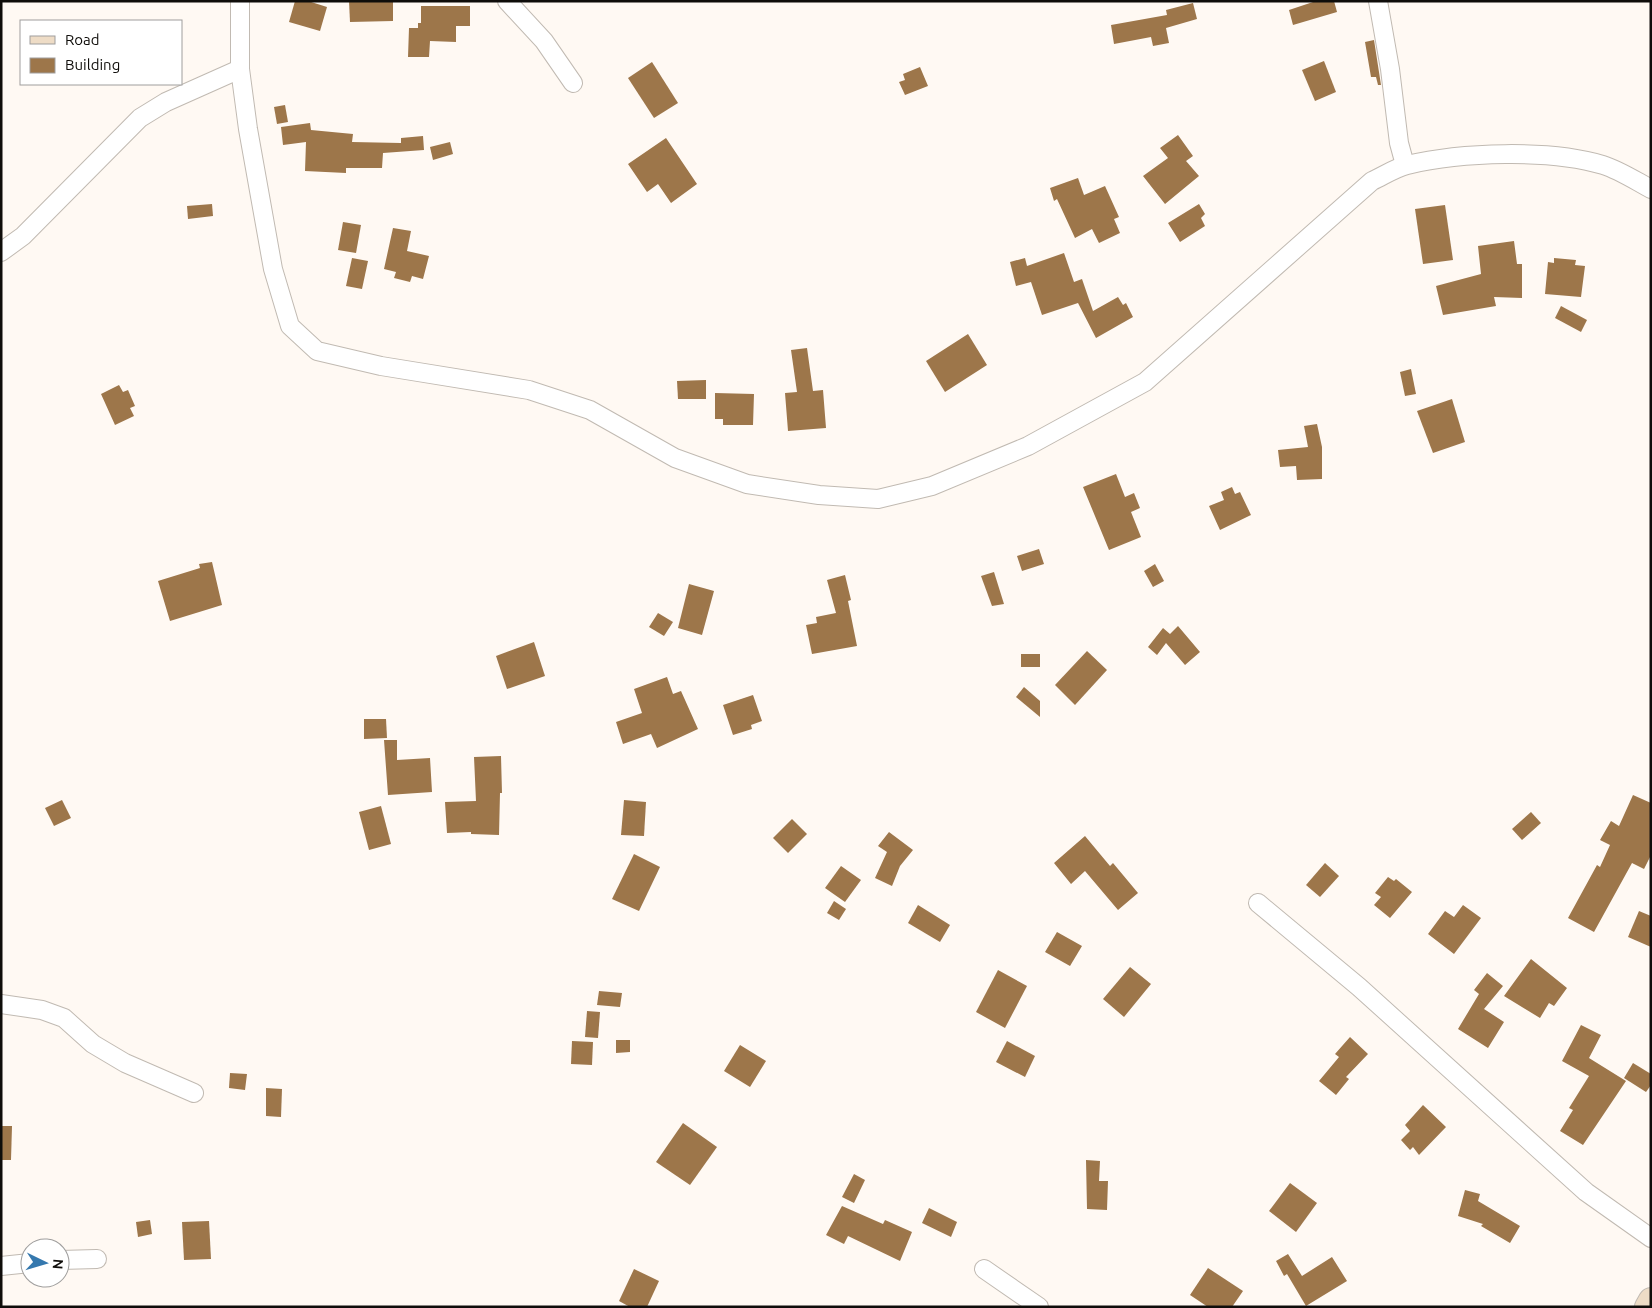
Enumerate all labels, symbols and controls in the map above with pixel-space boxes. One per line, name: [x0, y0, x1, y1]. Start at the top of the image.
legend: [20, 20, 182, 85]
text: Road: [65, 31, 100, 48]
text: Building: [65, 56, 120, 73]
north arrow: [20, 1238, 70, 1288]
text: N: [50, 1258, 66, 1270]

